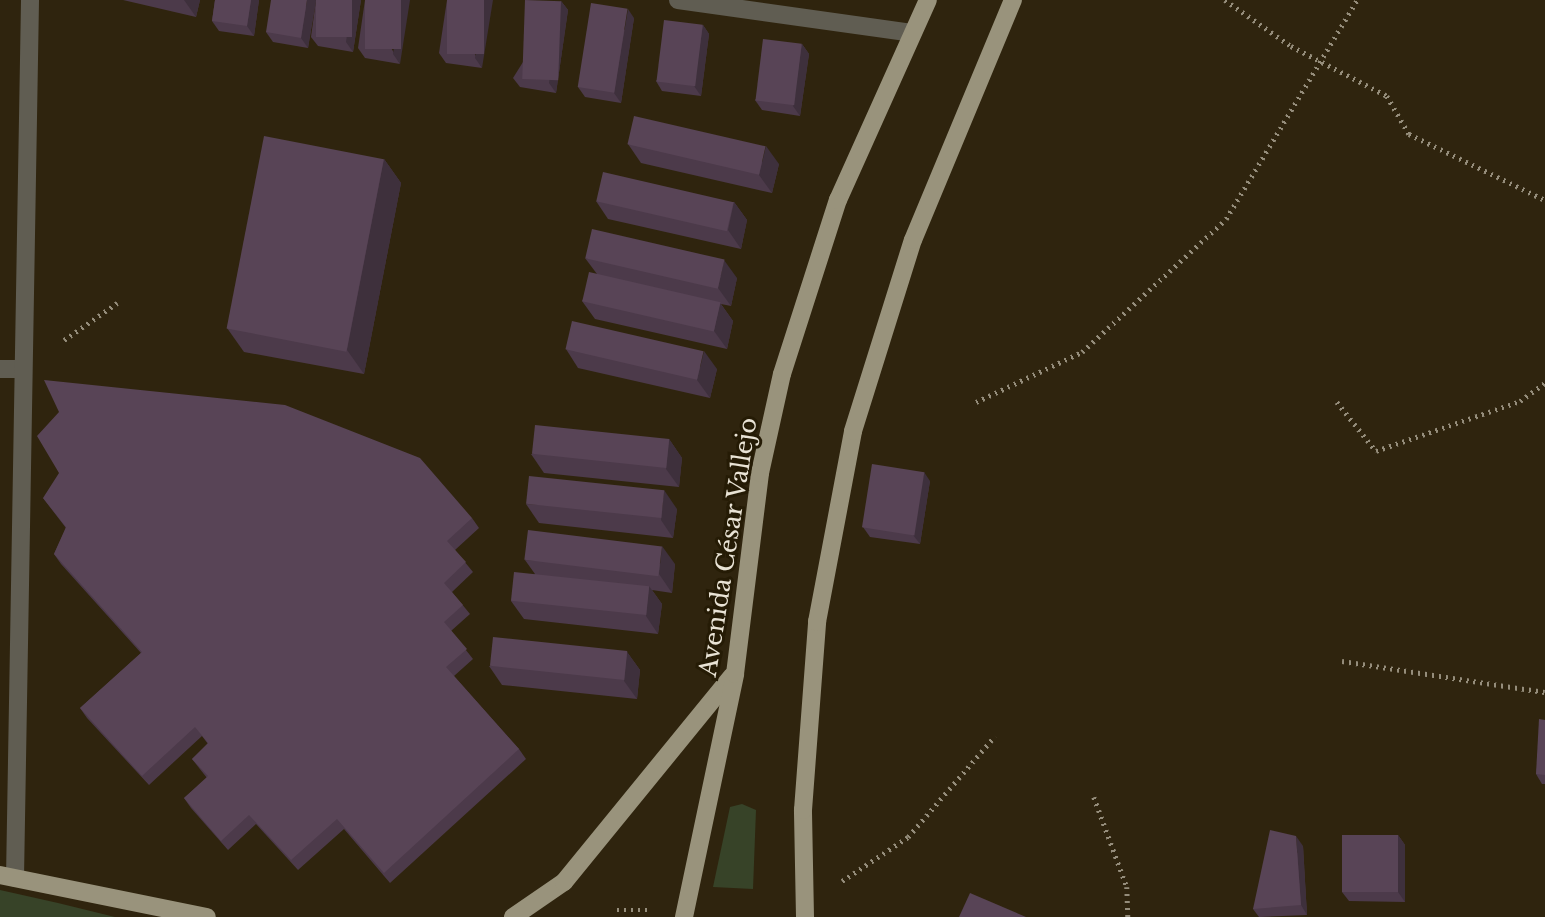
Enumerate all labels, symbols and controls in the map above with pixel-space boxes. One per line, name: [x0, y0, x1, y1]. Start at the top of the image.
street label: Avenida César Vallejo: [693, 414, 763, 680]

